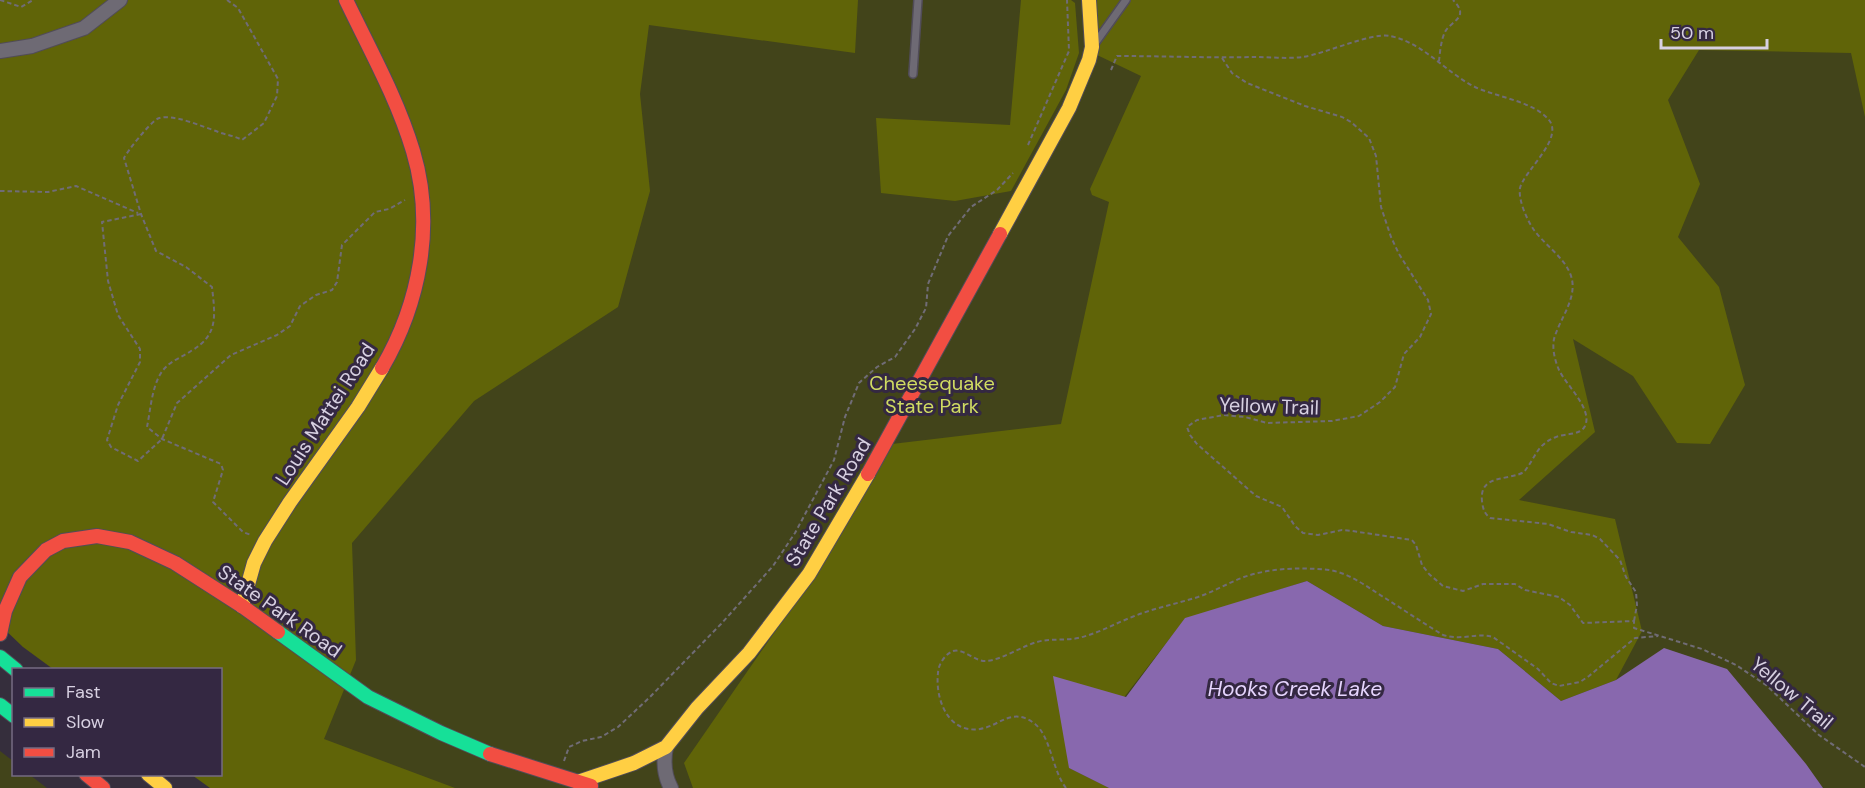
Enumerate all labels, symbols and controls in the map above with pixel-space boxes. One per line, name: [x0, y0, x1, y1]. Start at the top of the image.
scale bar: [1661, 12, 1768, 50]
text: 50 m: [1670, 21, 1714, 45]
street label: Louis Mattei Road: [269, 338, 381, 490]
park label: Cheesequake State Park: [869, 370, 995, 419]
street label: Yellow Trail: [1219, 391, 1319, 421]
street label: State Park Road: [779, 433, 877, 571]
street label: State Park Road: [213, 559, 347, 663]
street label: Yellow Trail: [1745, 651, 1839, 735]
legend: [12, 668, 222, 776]
water label: Hooks Creek Lake: [1208, 675, 1382, 703]
text: Fast: [66, 680, 101, 704]
text: Slow: [66, 710, 105, 734]
text: Jam: [66, 740, 101, 764]

